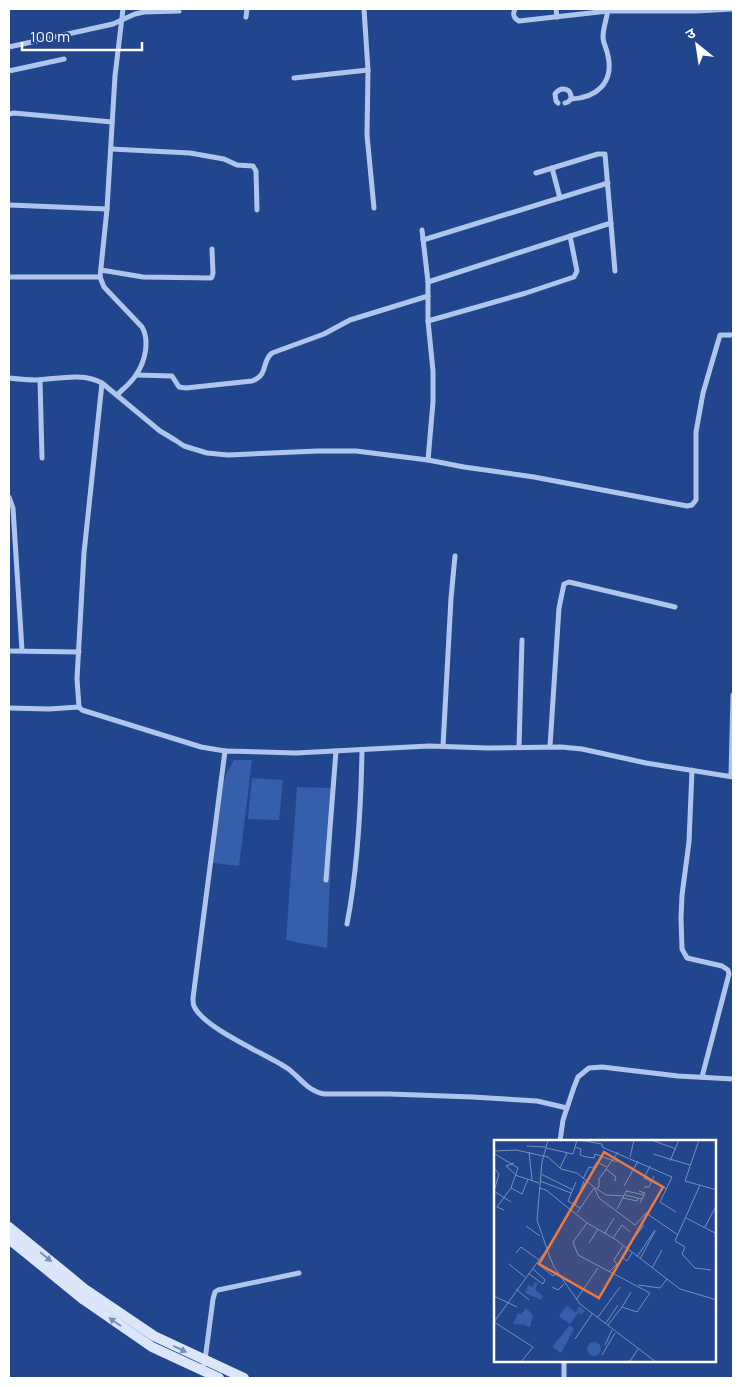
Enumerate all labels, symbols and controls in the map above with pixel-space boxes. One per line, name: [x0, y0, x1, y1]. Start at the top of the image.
scale bar: [22, 20, 142, 52]
north arrow: [672, 20, 722, 70]
text: उ: [682, 23, 699, 44]
text: 100 m: [30, 26, 70, 47]
inset map: [494, 1140, 717, 1362]
one-way arrow: [40, 1252, 53, 1263]
one-way arrow: [108, 1317, 122, 1327]
one-way arrow: [173, 1345, 187, 1353]

